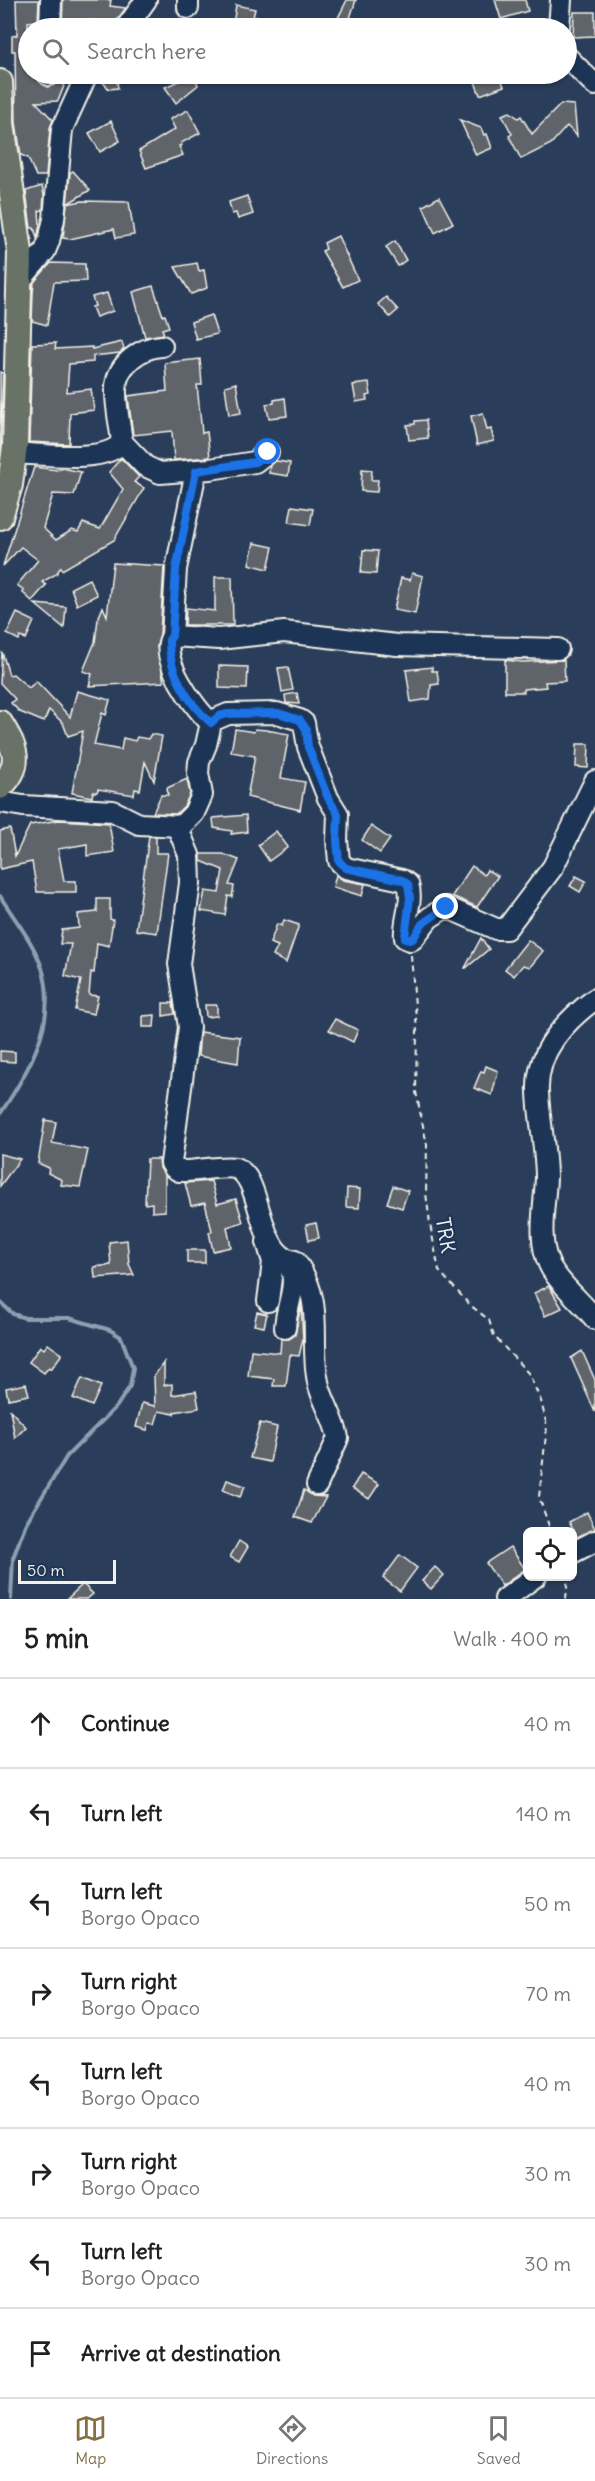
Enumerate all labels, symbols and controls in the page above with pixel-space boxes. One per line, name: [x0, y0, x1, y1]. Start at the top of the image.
search box: [18, 18, 577, 84]
icon: search: [39, 35, 72, 68]
text: Search here: [87, 37, 206, 65]
route start: [254, 438, 280, 464]
route end: [432, 893, 458, 919]
street label: TRK: [431, 1215, 462, 1255]
map controls: [523, 1527, 577, 1581]
button: locate: [523, 1527, 577, 1581]
scale bar: [18, 1557, 116, 1584]
text: 50 m: [27, 1560, 65, 1580]
text: 5 min: [24, 1622, 89, 1655]
text: Walk · 400 m: [453, 1626, 571, 1651]
icon: ahead: [24, 1707, 57, 1740]
text: Continue: [81, 1709, 170, 1737]
text: 40 m: [524, 1711, 571, 1736]
icon: left: [24, 1797, 57, 1830]
text: Turn left: [81, 1799, 162, 1827]
text: 140 m: [516, 1801, 571, 1826]
text: Turn left: [81, 1877, 162, 1905]
icon: left: [24, 1887, 57, 1920]
text: 50 m: [524, 1891, 571, 1916]
text: Borgo Opaco: [81, 1905, 200, 1930]
text: Turn right: [81, 1967, 177, 1995]
icon: right: [24, 1977, 57, 2010]
text: 70 m: [526, 1981, 571, 2006]
text: Borgo Opaco: [81, 1995, 200, 2020]
text: Turn left: [81, 2057, 162, 2085]
icon: left: [24, 2067, 57, 2100]
text: 40 m: [524, 2071, 571, 2096]
text: Borgo Opaco: [81, 2085, 200, 2110]
text: Turn right: [81, 2147, 177, 2175]
icon: right: [24, 2157, 57, 2190]
text: 30 m: [524, 2161, 571, 2186]
text: Borgo Opaco: [81, 2175, 200, 2200]
text: Turn left: [81, 2237, 162, 2265]
icon: left: [24, 2247, 57, 2280]
text: 30 m: [524, 2251, 571, 2276]
text: Borgo Opaco: [81, 2265, 200, 2290]
icon: arrive: [24, 2337, 57, 2370]
text: Arrive at destination: [81, 2339, 281, 2367]
tab: Map: [74, 2412, 107, 2468]
tab: Directions: [256, 2412, 328, 2468]
tab: Saved: [477, 2412, 521, 2468]

